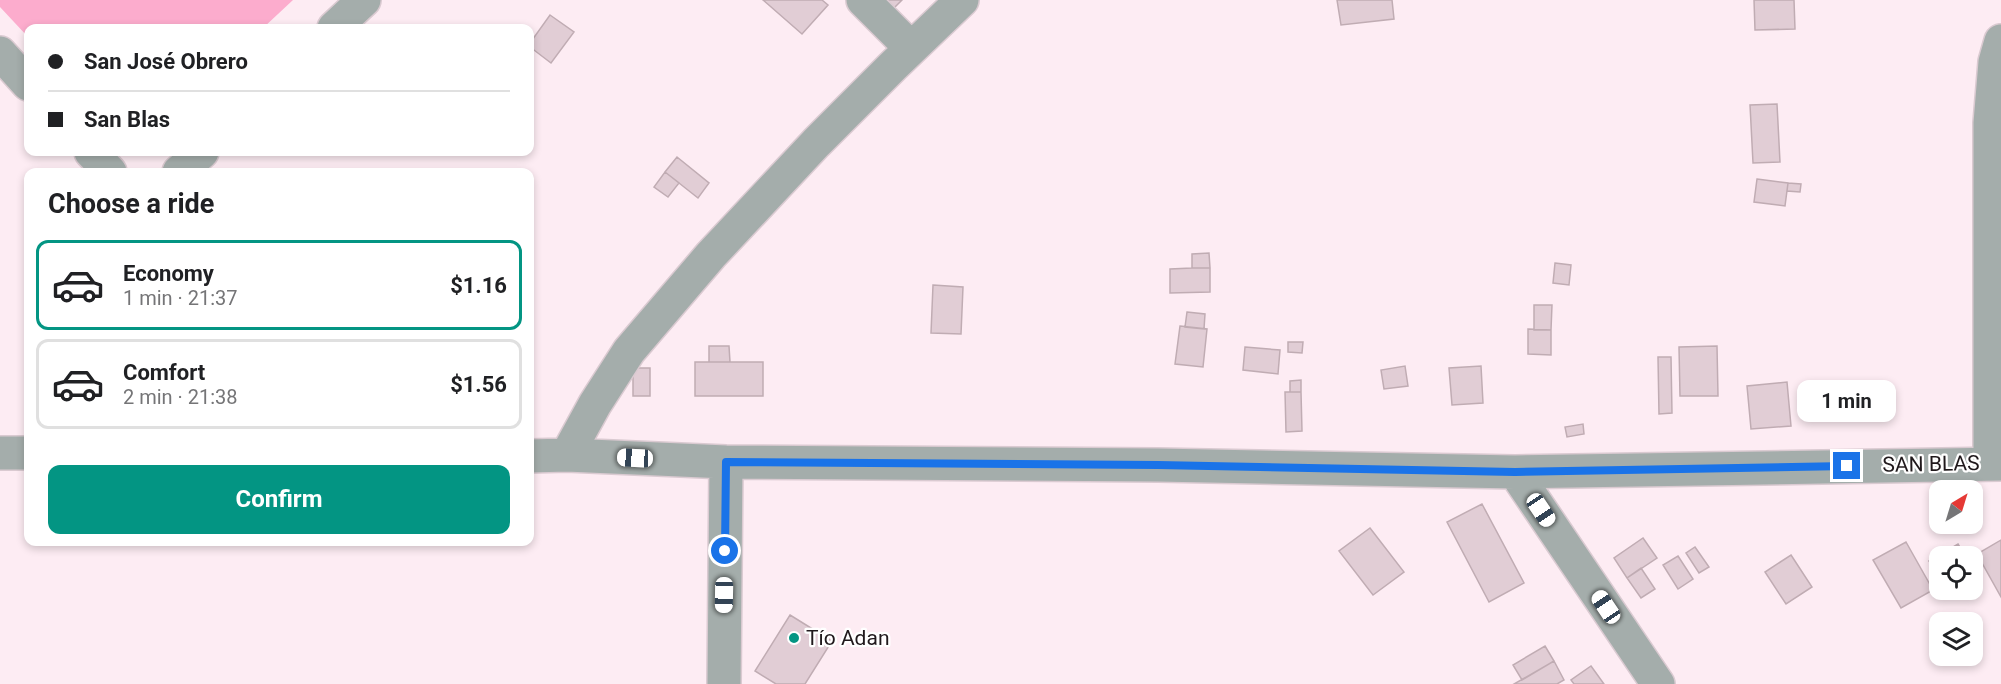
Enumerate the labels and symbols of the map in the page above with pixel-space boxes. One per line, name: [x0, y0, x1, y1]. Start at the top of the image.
callout: 1 min: [1798, 379, 1896, 421]
car: [617, 448, 653, 468]
street label: SAN BLAS: [1882, 451, 1980, 477]
route end: [1833, 452, 1860, 479]
north arrow: [1929, 480, 1983, 534]
car: [1523, 490, 1559, 530]
route start: [711, 537, 738, 564]
car: [715, 577, 733, 613]
car: [1588, 587, 1624, 627]
place label: Tío Adan: [806, 626, 889, 650]
marker: Tío Adan: [787, 631, 801, 645]

